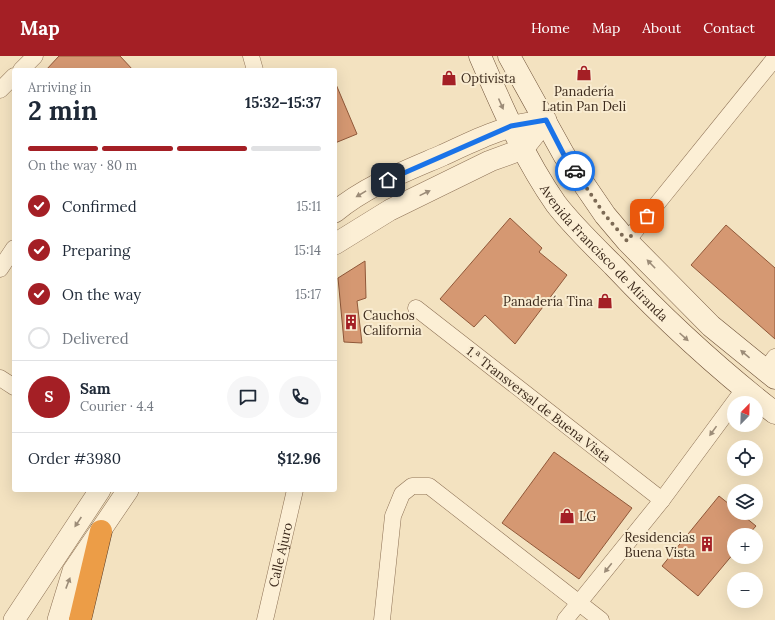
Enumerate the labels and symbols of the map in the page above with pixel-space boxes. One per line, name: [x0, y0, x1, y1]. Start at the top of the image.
shop icon: Panadería Latin Pan Deli: [575, 64, 593, 82]
shop icon: Optivista: [440, 69, 458, 87]
place label: Optivista: [461, 70, 516, 87]
place label: Panadería Latin Pan Deli: [542, 83, 626, 115]
one-way arrow: [497, 98, 504, 110]
courier: [555, 151, 595, 191]
pin: [371, 163, 405, 197]
street label: Avenida Francisco de Miranda: [536, 180, 672, 325]
one-way arrow: [419, 190, 431, 196]
one-way arrow: [355, 191, 367, 198]
pin: [630, 199, 664, 233]
one-way arrow: [646, 259, 655, 269]
shop icon: Panadería Tina: [596, 292, 614, 310]
place label: Panadería Tina: [503, 293, 593, 310]
place label: Cauchos California: [363, 307, 422, 339]
building icon: Cauchos California: [342, 313, 360, 331]
one-way arrow: [679, 332, 690, 341]
street label: 1.ª Transversal de Buena Vista: [463, 343, 615, 466]
one-way arrow: [739, 350, 750, 358]
north arrow: [727, 396, 763, 432]
one-way arrow: [708, 426, 717, 437]
shop icon: LG: [558, 507, 576, 525]
place label: LG: [579, 508, 596, 525]
one-way arrow: [74, 517, 82, 528]
street label: Calle Ajuro: [265, 520, 296, 589]
place label: Residencias Buena Vista: [624, 529, 695, 561]
building icon: Residencias Buena Vista: [698, 535, 716, 553]
one-way arrow: [603, 562, 612, 573]
one-way arrow: [66, 576, 72, 588]

